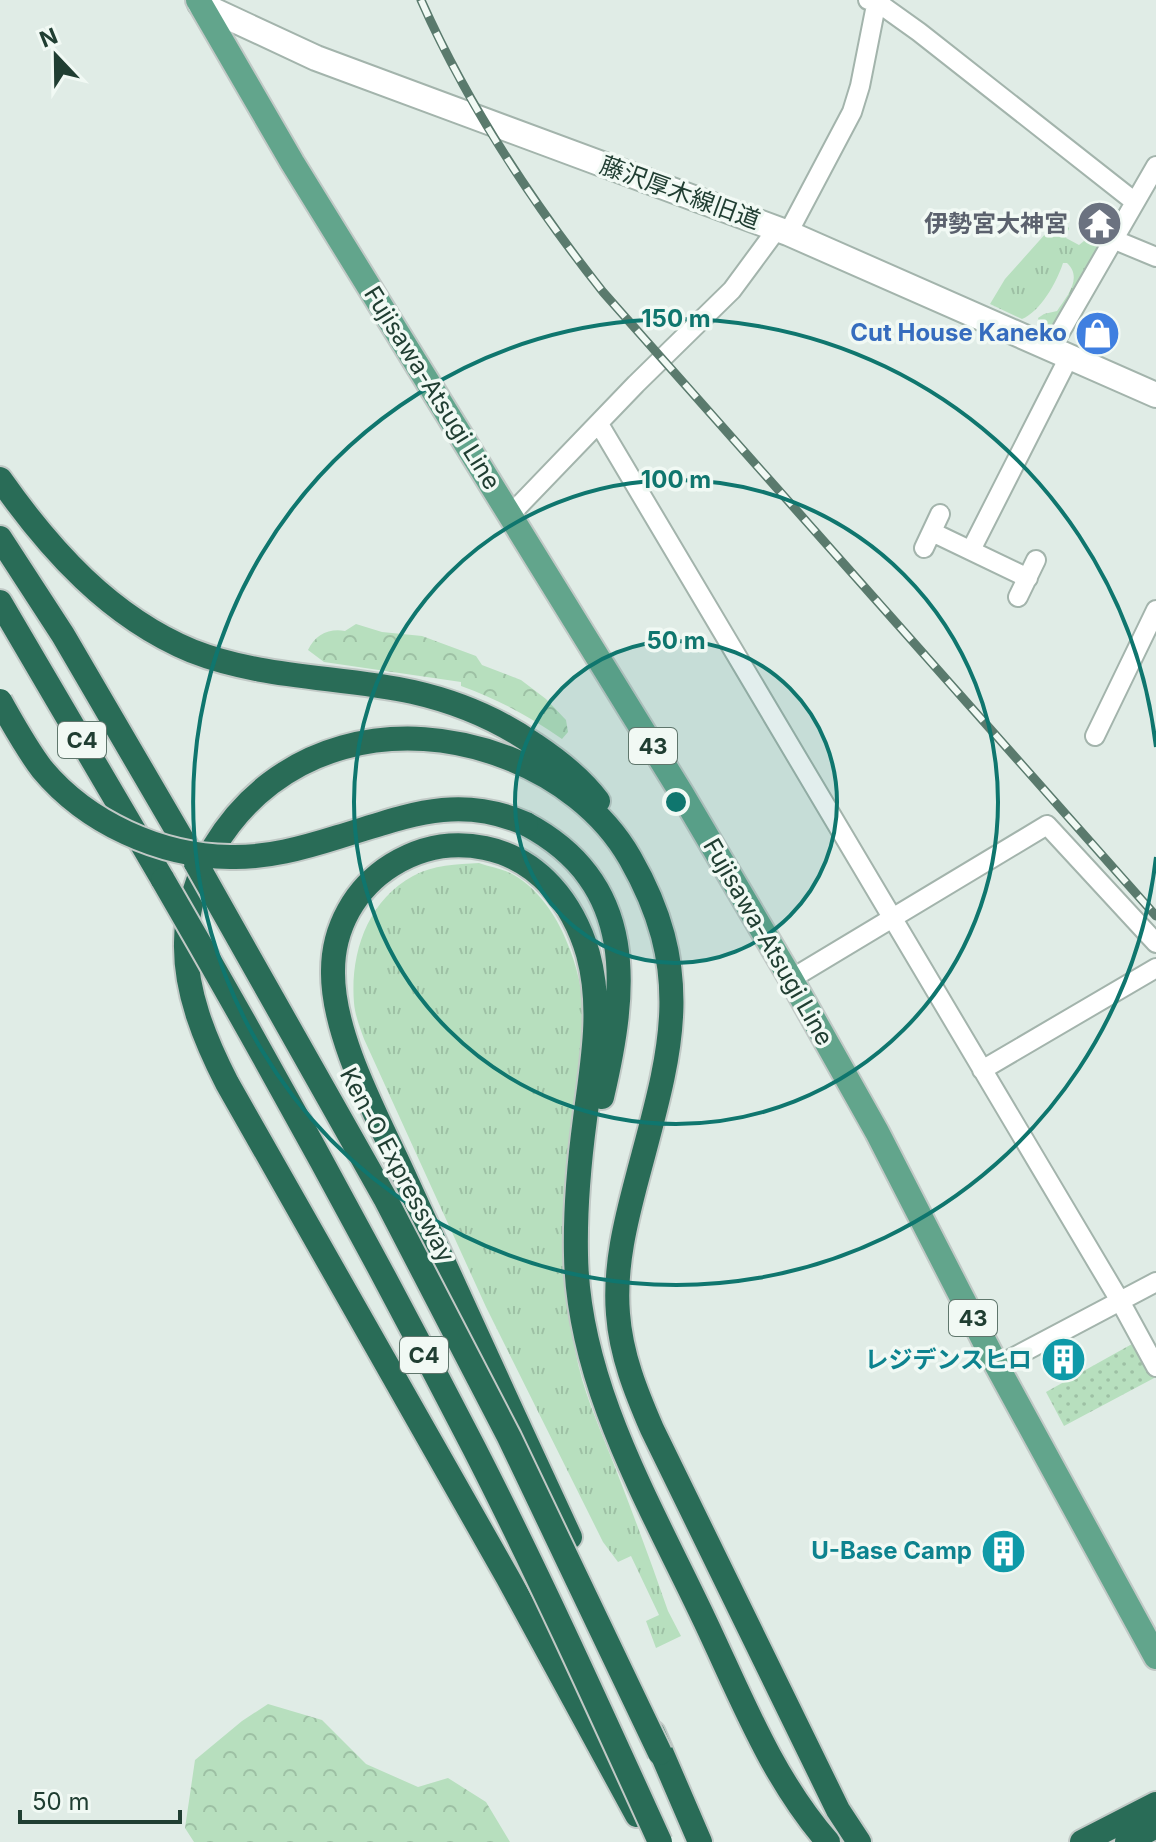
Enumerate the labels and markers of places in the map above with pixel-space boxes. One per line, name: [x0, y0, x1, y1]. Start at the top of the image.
temple icon: 伊勢宮大神宮: [1075, 200, 1123, 248]
place label: 伊勢宮大神宮: [924, 209, 1068, 238]
shop icon: Cut House Kaneko: [1074, 309, 1122, 357]
place label: Cut House Kaneko: [850, 318, 1067, 347]
centre of rings: [662, 788, 690, 816]
building icon: レジデンスヒロ: [1039, 1336, 1087, 1384]
place label: レジデンスヒロ: [864, 1345, 1032, 1374]
building icon: U-Base Camp: [979, 1527, 1027, 1575]
place label: U-Base Camp: [811, 1536, 972, 1565]

